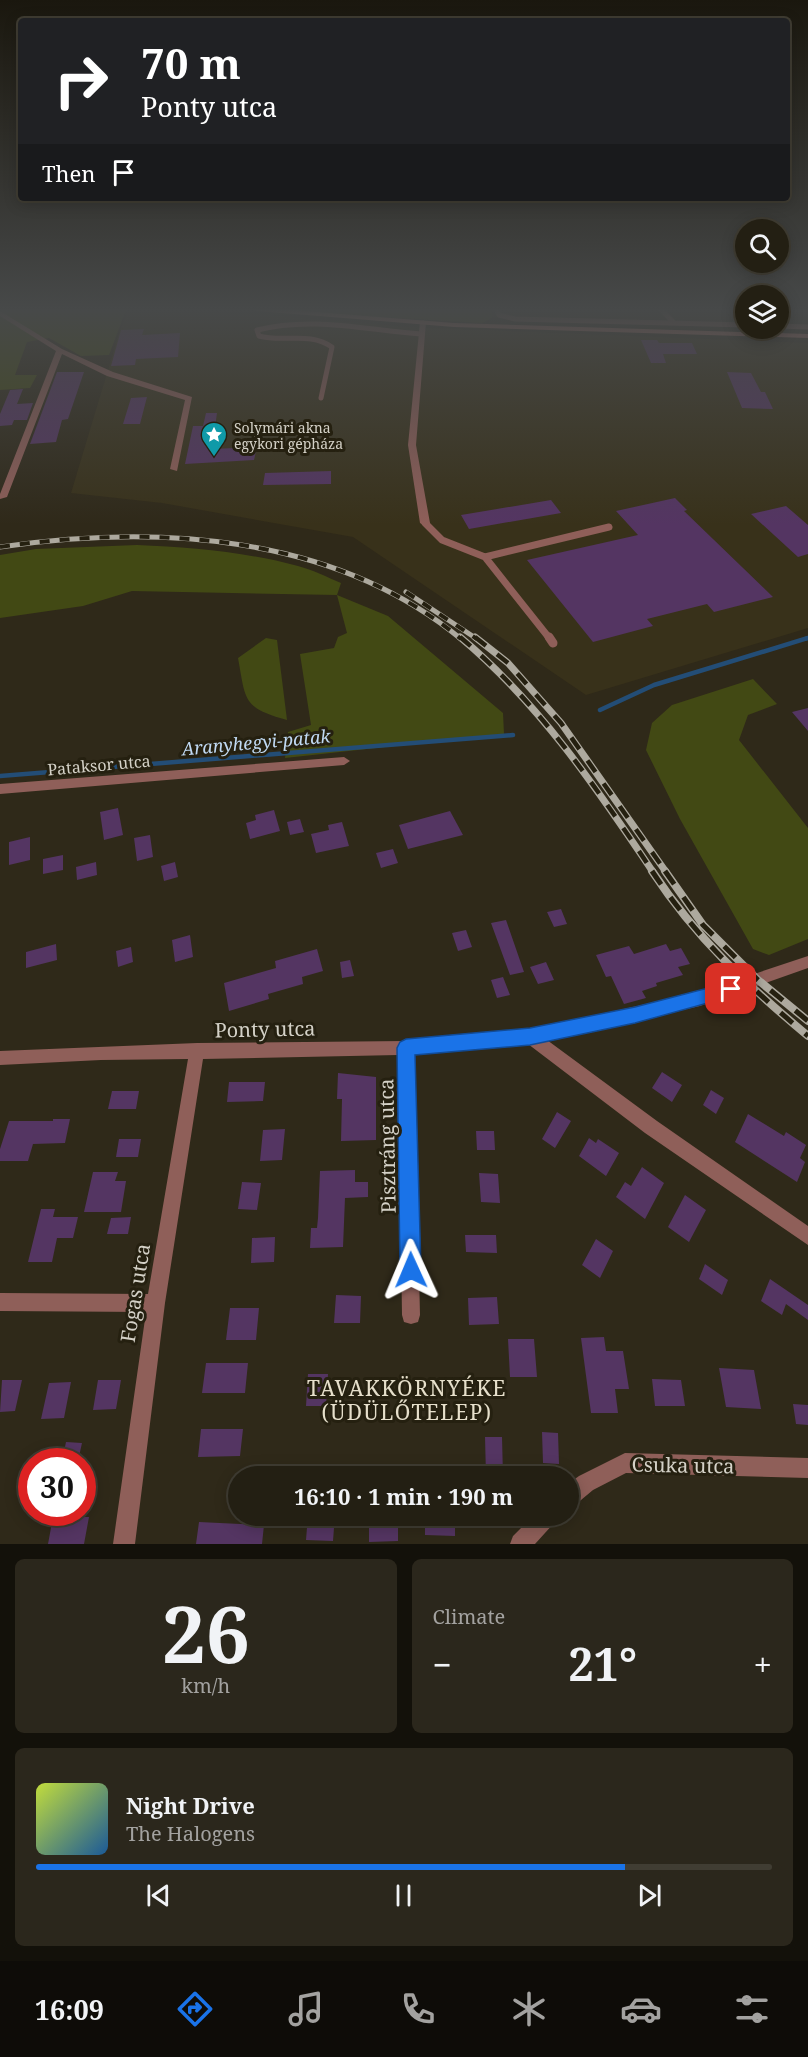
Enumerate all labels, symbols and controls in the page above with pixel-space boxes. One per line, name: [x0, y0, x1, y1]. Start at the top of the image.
text: 70 m: [141, 34, 241, 91]
icon: right: [42, 42, 120, 120]
text: Ponty utca: [141, 88, 277, 125]
icon: arrive: [107, 156, 140, 189]
text: Then: [42, 158, 95, 188]
map controls: [735, 219, 789, 339]
button: search: [735, 219, 789, 273]
button: layers: [735, 285, 789, 339]
place label: Solymári akna egykori gépháza: [234, 418, 343, 453]
place icon: Solymári akna egykori gépháza: [199, 420, 229, 458]
water label: Aranyhegyi-patak: [179, 723, 332, 761]
street label: Pataksor utca: [46, 750, 152, 780]
pin: [705, 963, 756, 1014]
icon: arrive: [714, 972, 747, 1005]
street label: Ponty utca: [214, 1015, 316, 1043]
street label: Pisztráng utca: [372, 1078, 402, 1214]
position arrow: [379, 1238, 443, 1302]
street label: Fogas utca: [114, 1242, 156, 1344]
district label: TAVAKKÖRNYÉKE (ÜDÜLŐTELEP): [307, 1374, 507, 1426]
speed limit sign: 30: [18, 1448, 96, 1526]
street label: Csuka utca: [631, 1451, 735, 1479]
text: 16:10 · 1 min · 190 m: [294, 1481, 513, 1511]
text: 26: [162, 1580, 250, 1686]
text: Climate: [433, 1603, 505, 1630]
text: 21°: [568, 1633, 637, 1694]
text: −: [433, 1642, 452, 1687]
text: +: [754, 1642, 772, 1687]
text: km/h: [181, 1672, 230, 1699]
text: Night Drive: [126, 1790, 255, 1820]
text: The Halogens: [126, 1820, 255, 1847]
icon: previous: [142, 1879, 175, 1912]
icon: pause: [387, 1879, 420, 1912]
icon: next: [633, 1879, 666, 1912]
icon: directions: [174, 1988, 216, 2030]
icon: music: [285, 1988, 327, 2030]
icon: phone: [397, 1988, 439, 2030]
icon: climate: [508, 1988, 550, 2030]
icon: car: [620, 1988, 662, 2030]
icon: filters: [731, 1988, 773, 2030]
text: 16:09: [35, 1991, 104, 2028]

